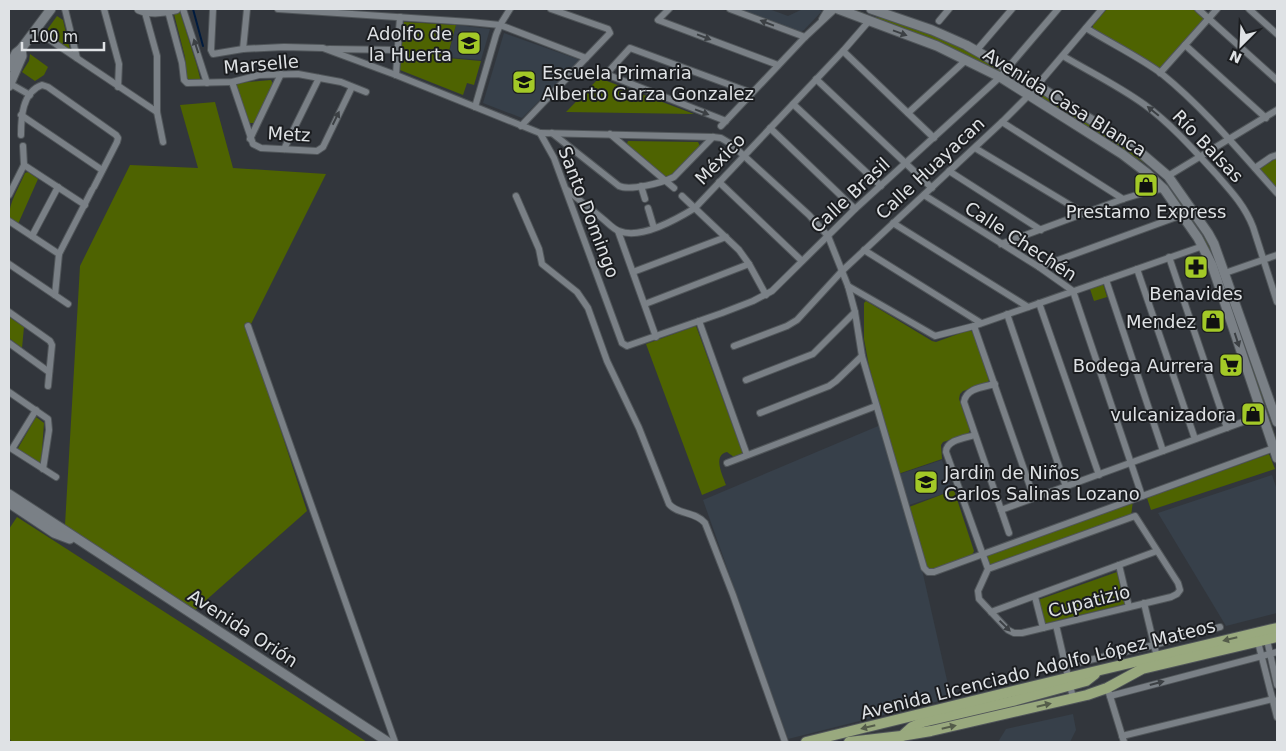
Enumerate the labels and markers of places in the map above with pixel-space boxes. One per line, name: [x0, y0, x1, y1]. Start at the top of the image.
place label: Adolfo de la Huerta: [367, 23, 452, 65]
school or university icon: Adolfo de la Huerta: [456, 30, 482, 56]
place label: Escuela Primaria Alberto Garza Gonzalez: [542, 62, 754, 104]
school or university icon: Escuela Primaria Alberto Garza Gonzalez: [511, 69, 537, 95]
shop icon: Prestamo Express: [1133, 172, 1159, 198]
place label: Prestamo Express: [1066, 201, 1226, 222]
pharmacy icon: Benavides: [1183, 254, 1209, 280]
place label: Benavides: [1149, 283, 1243, 304]
shop icon: Mendez: [1200, 308, 1226, 334]
place label: Mendez: [1126, 311, 1196, 332]
supermarket icon: Bodega Aurrera: [1218, 352, 1244, 378]
place label: Bodega Aurrera: [1073, 355, 1214, 376]
shop icon: vulcanizadora: [1240, 401, 1266, 427]
place label: vulcanizadora: [1110, 404, 1236, 425]
place label: Jardin de Niños Carlos Salinas Lozano: [943, 462, 1140, 504]
school or university icon: Jardin de Niños Carlos Salinas Lozano: [913, 469, 939, 495]

